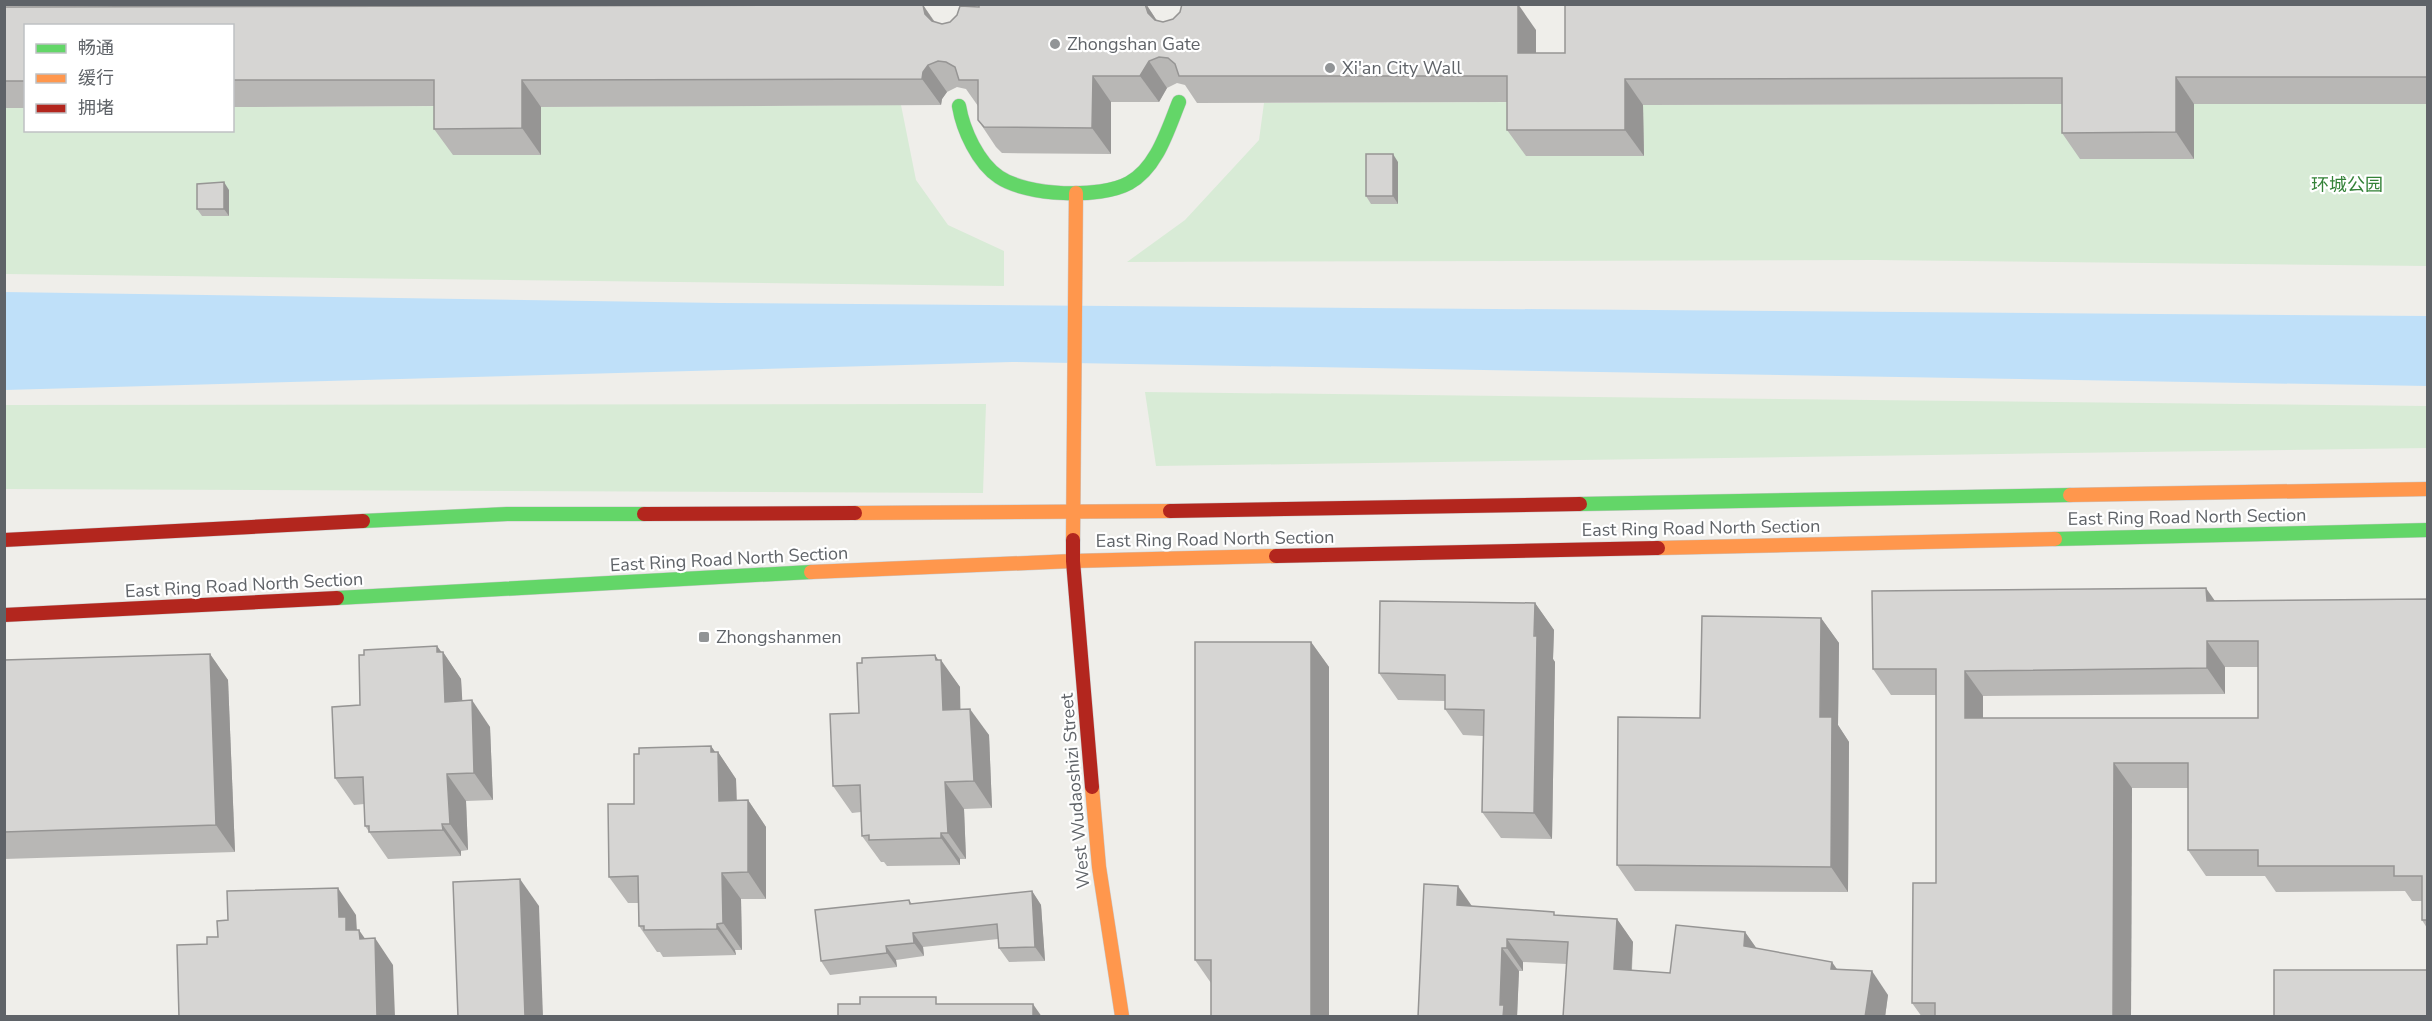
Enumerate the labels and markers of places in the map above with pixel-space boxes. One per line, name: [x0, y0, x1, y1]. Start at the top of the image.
place label: Zhongshan Gate: [1067, 32, 1200, 56]
marker: Zhongshan Gate: [1048, 37, 1062, 51]
place label: Xi'an City Wall: [1342, 56, 1462, 80]
marker: Xi'an City Wall: [1323, 61, 1337, 75]
place label: Zhongshanmen: [716, 625, 841, 649]
marker: Zhongshanmen: [697, 630, 711, 644]

